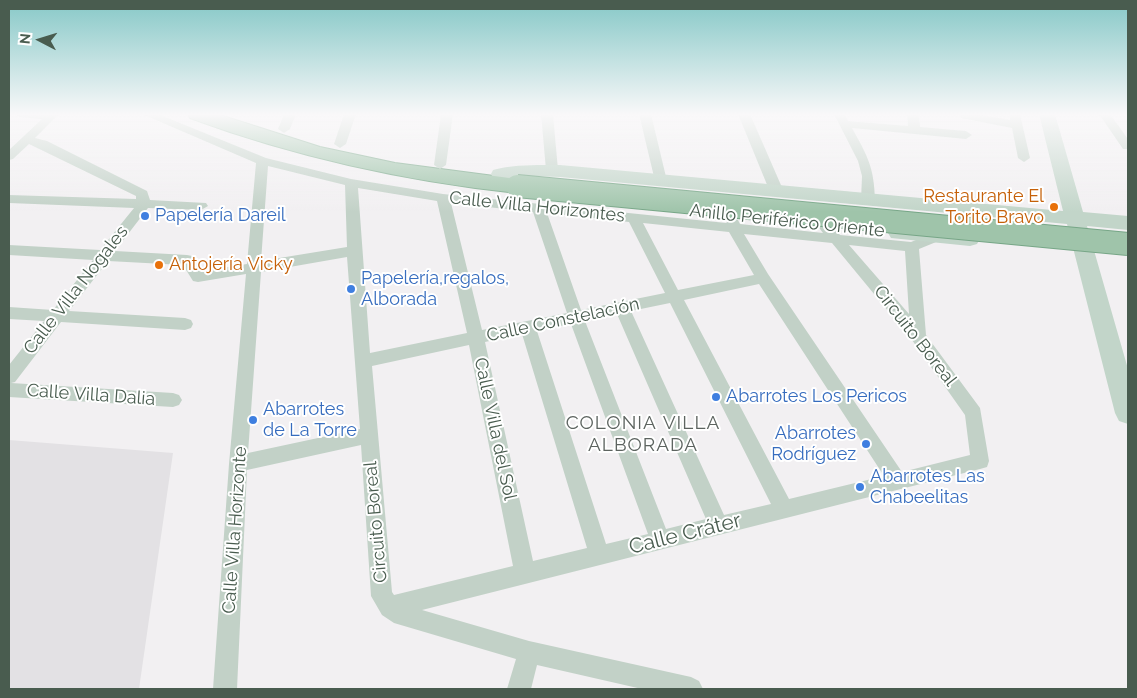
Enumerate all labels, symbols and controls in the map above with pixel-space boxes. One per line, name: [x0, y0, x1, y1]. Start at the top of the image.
north arrow: [15, 15, 65, 65]
text: N: [17, 33, 33, 45]
place label: Restaurante El Torito Bravo: [923, 186, 1044, 228]
street label: Calle Villa Horizontes: [448, 187, 626, 227]
street label: Anillo Periférico Oriente: [688, 200, 886, 242]
marker: Restaurante El Torito Bravo: [1048, 201, 1060, 213]
place label: Papelería Dareil: [155, 205, 286, 227]
marker: Papelería Dareil: [139, 210, 151, 222]
street label: Calle Villa Nogales: [19, 221, 133, 359]
place label: Antojería Vicky: [169, 254, 293, 276]
marker: Antojería Vicky: [153, 259, 165, 271]
place label: Papelería,regalos, Alborada: [361, 268, 509, 310]
street label: Circuito Boreal: [869, 281, 961, 391]
marker: Papelería,regalos, Alborada: [345, 283, 357, 295]
street label: Calle Constelación: [485, 293, 641, 347]
street label: Calle Villa del Sol: [469, 356, 521, 502]
street label: Calle Villa Dalia: [26, 380, 156, 410]
place label: Abarrotes Los Pericos: [726, 386, 907, 408]
marker: Abarrotes Los Pericos: [710, 391, 722, 403]
place label: Abarrotes de La Torre: [263, 399, 357, 442]
district label: COLONIA VILLA ALBORADA: [564, 412, 722, 456]
marker: Abarrotes de La Torre: [247, 414, 259, 426]
place label: Abarrotes Rodríguez: [771, 423, 856, 466]
marker: Abarrotes Rodríguez: [860, 438, 872, 450]
street label: Calle Villa Horizonte: [218, 446, 252, 614]
street label: Circuito Boreal: [360, 460, 392, 584]
place label: Abarrotes Las Chabeelitas: [870, 466, 985, 508]
marker: Abarrotes Las Chabeelitas: [854, 481, 866, 493]
street label: Calle Cráter: [626, 508, 744, 560]

